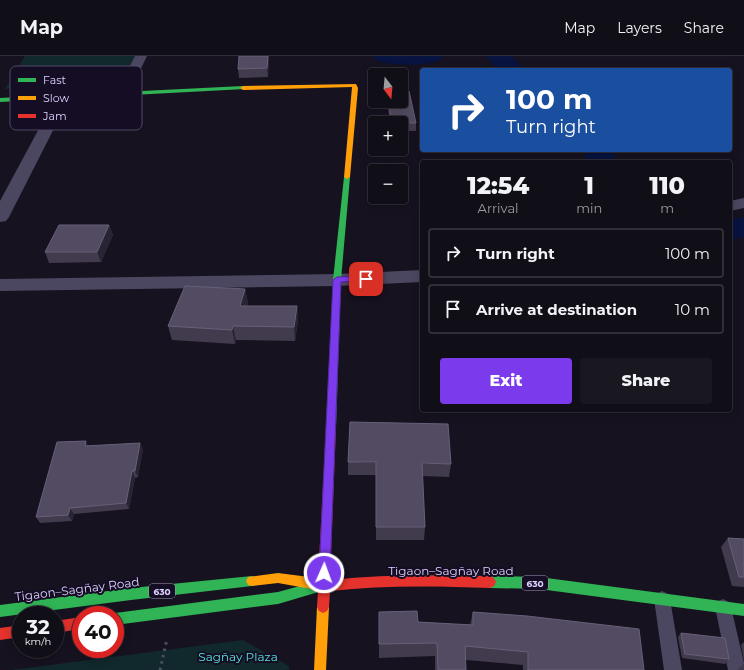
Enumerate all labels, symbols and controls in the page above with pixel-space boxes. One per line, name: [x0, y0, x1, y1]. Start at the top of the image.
text: Map: [20, 16, 63, 39]
text: Map: [564, 19, 595, 37]
text: Layers: [617, 19, 662, 37]
text: Share: [684, 19, 724, 37]
legend: [10, 66, 142, 130]
north arrow: [368, 68, 408, 108]
map controls: [368, 68, 408, 204]
text: Fast: [43, 73, 67, 87]
text: 100 m: [506, 82, 592, 116]
icon: right: [440, 84, 492, 136]
text: Slow: [43, 91, 69, 105]
text: Jam: [42, 109, 67, 123]
button: +: [368, 116, 408, 156]
text: Turn right: [506, 116, 596, 138]
button: −: [368, 164, 408, 204]
text: 12:54: [467, 171, 529, 200]
text: 1: [584, 171, 594, 200]
text: 110: [649, 171, 685, 200]
text: Arrival: [478, 200, 519, 216]
text: min: [576, 200, 602, 216]
text: m: [660, 200, 674, 216]
icon: right: [442, 242, 464, 264]
text: Turn right: [476, 244, 555, 263]
text: 100 m: [665, 244, 710, 263]
pin: [349, 262, 383, 296]
icon: arrive: [355, 268, 377, 290]
icon: arrive: [442, 298, 464, 320]
text: Arrive at destination: [476, 300, 637, 319]
text: 10 m: [675, 300, 710, 319]
button: Exit: [440, 358, 572, 404]
button: Share: [580, 358, 712, 404]
position arrow: [303, 552, 345, 594]
street label: Tigaon–Sagñay Road: [388, 563, 514, 578]
street label: Tigaon–Sagñay Road: [14, 574, 140, 604]
road number: 630: [522, 576, 548, 590]
road number: 630: [149, 584, 175, 598]
speed limit sign: 40: [72, 606, 124, 658]
text: 32: [26, 615, 50, 639]
text: km/h: [25, 635, 51, 648]
park label: Sagñay Plaza: [198, 649, 278, 664]

